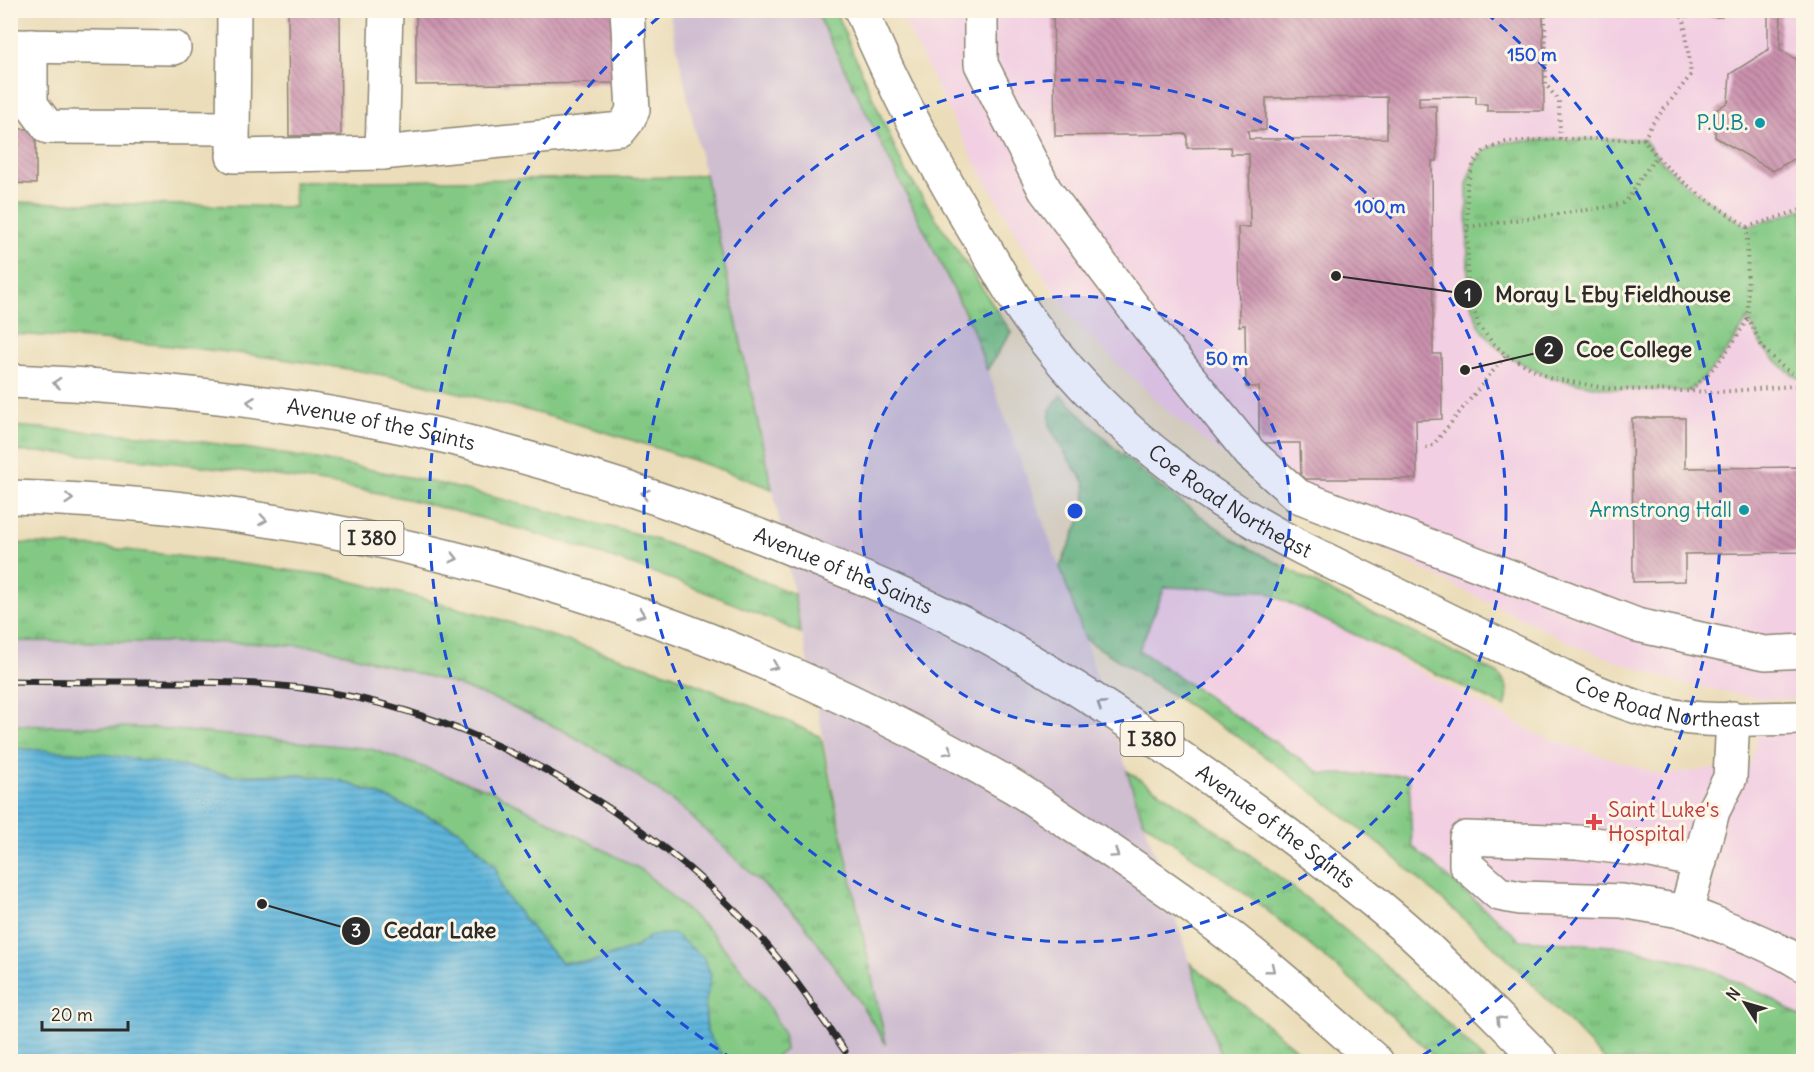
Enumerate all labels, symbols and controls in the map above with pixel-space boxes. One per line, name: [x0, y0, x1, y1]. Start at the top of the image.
text: 150 m: [1507, 43, 1557, 66]
place label: P.U.B.: [1697, 109, 1748, 136]
marker: P.U.B.: [1753, 116, 1767, 130]
text: 100 m: [1355, 195, 1406, 218]
callout: Moray L Eby Fieldhouse: [1453, 274, 1743, 314]
text: Moray L Eby Fieldhouse: [1495, 280, 1731, 308]
text: 1: [1464, 283, 1472, 306]
callout: Coe College: [1534, 330, 1704, 370]
text: Coe College: [1576, 335, 1692, 363]
text: 2: [1544, 338, 1554, 361]
text: 50 m: [1206, 347, 1248, 370]
one-way arrow: [53, 376, 62, 389]
street label: Avenue of the Saints: [285, 392, 478, 456]
one-way arrow: [247, 396, 256, 408]
street label: Coe Road Northeast: [1143, 438, 1316, 564]
one-way arrow: [640, 489, 651, 502]
one-way arrow: [64, 493, 73, 506]
place label: Armstrong Hall: [1589, 496, 1732, 523]
centre of rings: [1065, 501, 1085, 521]
marker: Armstrong Hall: [1737, 503, 1751, 517]
one-way arrow: [258, 514, 267, 526]
road number: I 380: [340, 521, 404, 555]
street label: Avenue of the Saints: [750, 521, 937, 620]
one-way arrow: [449, 550, 459, 563]
one-way arrow: [635, 606, 646, 619]
one-way arrow: [767, 659, 778, 671]
street label: Coe Road Northeast: [1570, 670, 1760, 733]
one-way arrow: [1097, 701, 1108, 712]
road number: I 380: [1120, 722, 1184, 756]
one-way arrow: [943, 744, 953, 755]
street label: Avenue of the Saints: [1191, 758, 1361, 894]
place label: Saint Luke's Hospital: [1608, 796, 1719, 847]
marker: Saint Luke's Hospital: [1585, 813, 1603, 831]
one-way arrow: [1108, 846, 1119, 857]
callout: Cedar Lake: [341, 911, 508, 951]
text: Cedar Lake: [384, 916, 497, 944]
text: 3: [351, 919, 361, 942]
one-way arrow: [1264, 962, 1275, 973]
north arrow: [1715, 973, 1775, 1033]
text: N: [1722, 984, 1744, 1004]
scale bar: [42, 994, 128, 1032]
text: 20 m: [51, 1003, 93, 1026]
one-way arrow: [1497, 1016, 1507, 1027]

